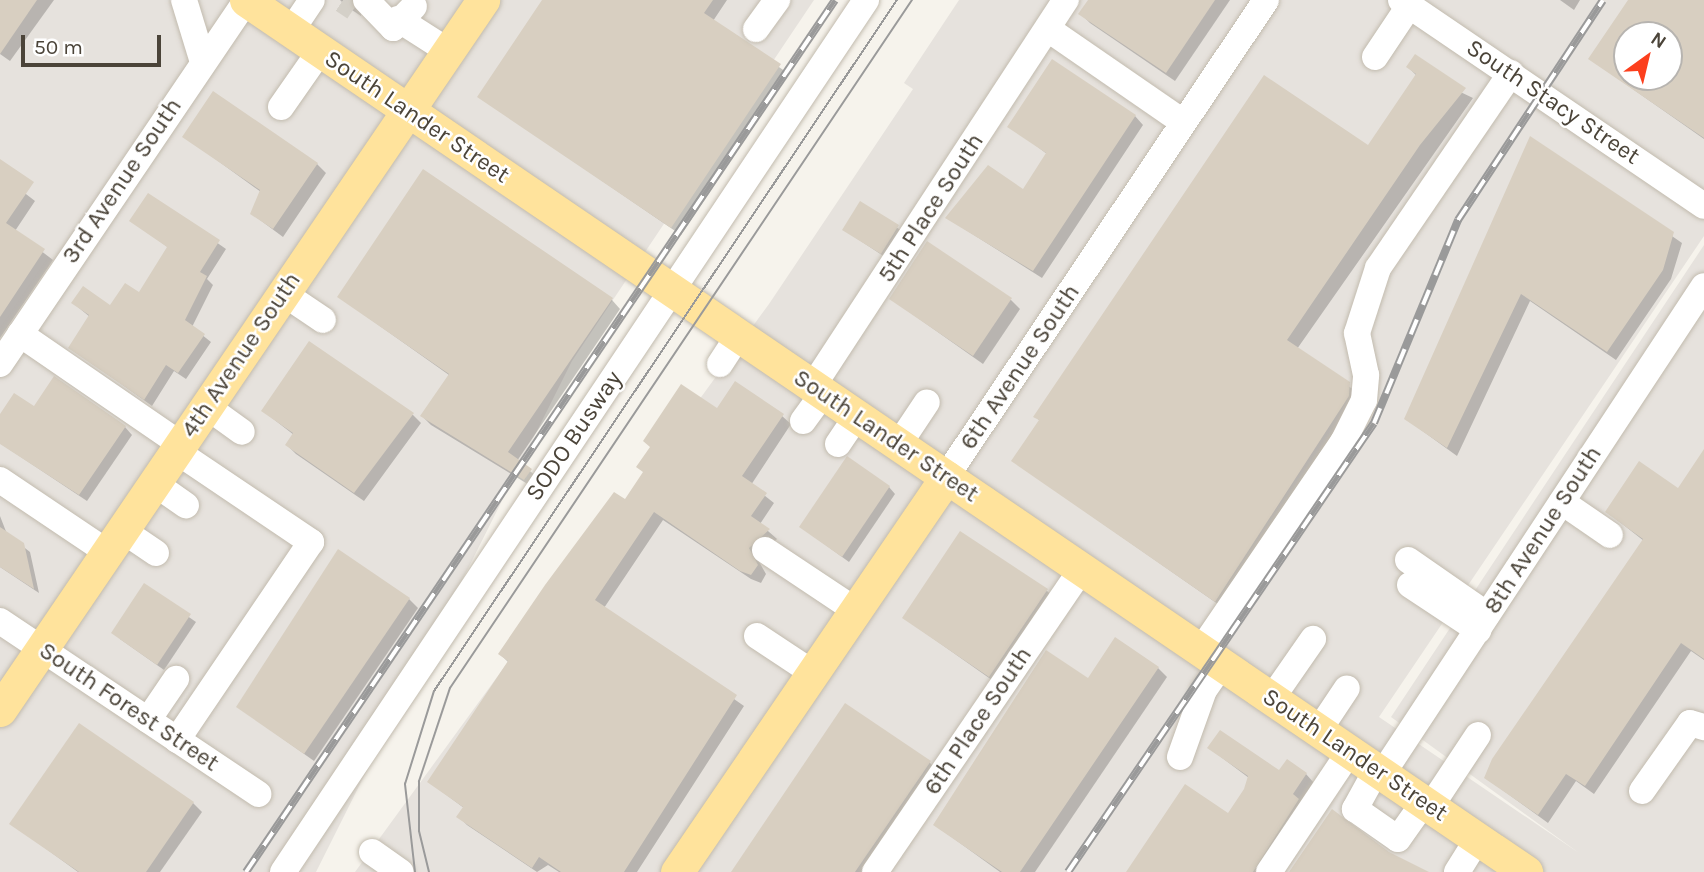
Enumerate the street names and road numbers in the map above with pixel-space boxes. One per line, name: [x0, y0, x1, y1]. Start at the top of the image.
street label: South Stacy Street: [1461, 33, 1645, 171]
street label: South Lander Street: [319, 44, 515, 190]
street label: 3rd Avenue South: [56, 93, 188, 269]
street label: 5th Place South: [872, 128, 990, 288]
street label: 4th Avenue South: [175, 267, 307, 443]
street label: 6th Avenue South: [954, 279, 1086, 455]
street label: South Lander Street: [788, 363, 984, 509]
street label: SODO Busway: [520, 365, 628, 507]
street label: 8th Avenue South: [1478, 441, 1608, 619]
street label: South Forest Street: [34, 636, 224, 778]
street label: 6th Place South: [918, 642, 1038, 800]
street label: South Lander Street: [1257, 682, 1453, 828]

